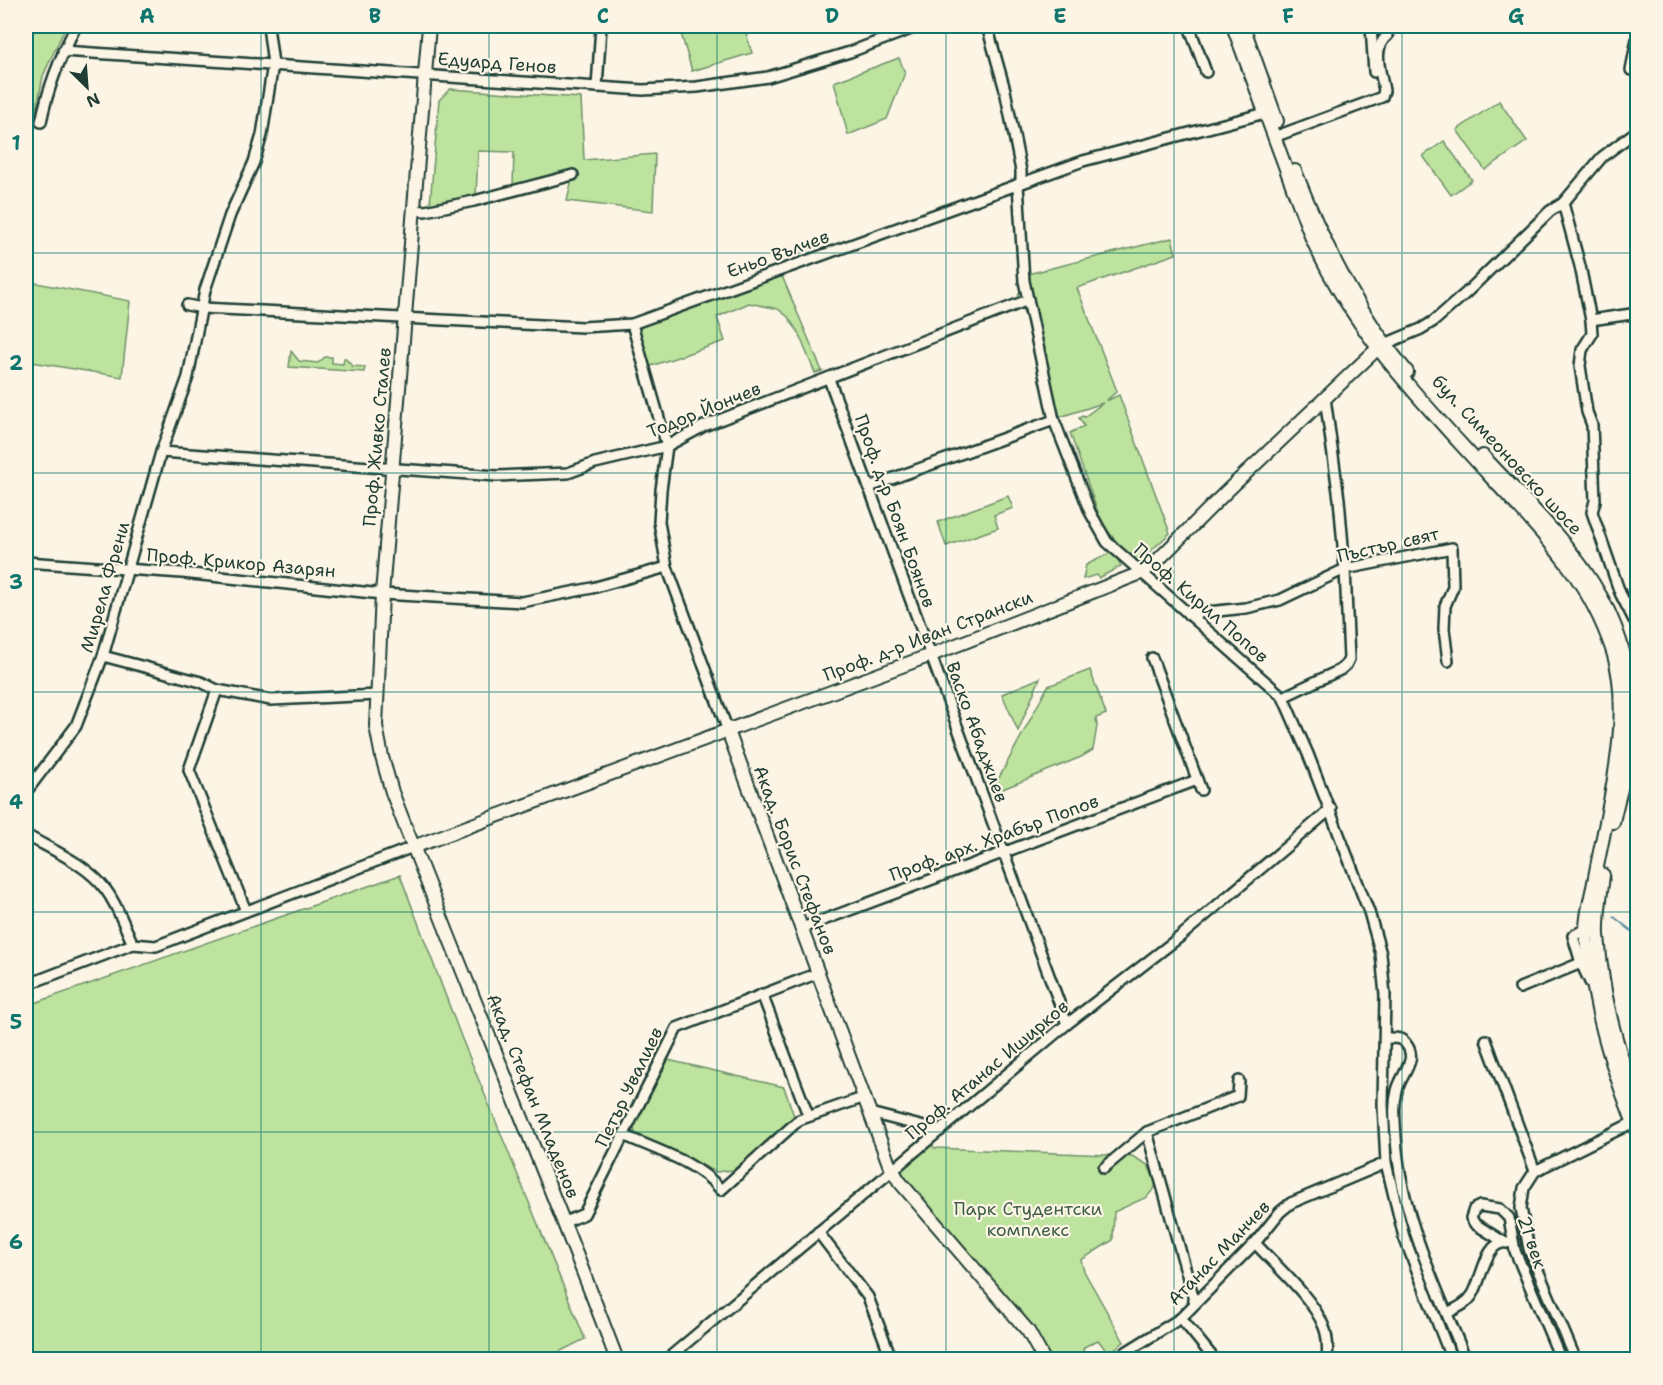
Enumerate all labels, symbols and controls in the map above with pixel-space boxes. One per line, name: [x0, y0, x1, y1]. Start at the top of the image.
text: A: [139, 3, 155, 29]
text: B: [369, 3, 381, 29]
text: C: [597, 3, 609, 29]
text: D: [825, 3, 839, 29]
text: E: [1053, 3, 1067, 29]
text: F: [1282, 3, 1294, 29]
text: G: [1508, 3, 1524, 29]
street label: Едуард Генов: [437, 47, 557, 79]
north arrow: [57, 57, 117, 117]
text: N: [83, 88, 103, 112]
text: 1: [11, 130, 21, 156]
street label: Еньо Вълчев: [723, 224, 833, 284]
street label: Проф. Живко Сталев: [357, 346, 397, 528]
text: 2: [9, 350, 23, 376]
street label: бул. Симеоновско шосе: [1426, 370, 1588, 540]
street label: Тодор Йончев: [644, 376, 764, 444]
street label: Проф. д-р Боян Боянов: [849, 411, 941, 611]
street label: Мирела Френи: [75, 518, 135, 655]
street label: Пъстър свят: [1335, 521, 1442, 568]
street label: Проф. Кирил Попов: [1129, 538, 1273, 668]
street label: Проф. Крикор Азарян: [145, 543, 337, 583]
text: 3: [9, 569, 23, 595]
street label: Проф. д-р Иван Странски: [820, 585, 1036, 687]
street label: Васко Абаджиев: [940, 658, 1014, 806]
street label: Акад. Борис Стефанов: [748, 762, 842, 958]
text: 4: [9, 789, 23, 815]
street label: Проф. арх. Храбър Попов: [886, 789, 1102, 887]
street label: Акад. Стефан Младенов: [481, 990, 585, 1202]
street label: Проф. Атанас Иширков: [900, 995, 1074, 1145]
text: 5: [10, 1009, 22, 1035]
street label: Петър Увалиев: [590, 1023, 668, 1151]
street label: Атанас Манчев: [1163, 1195, 1275, 1311]
park label: Парк Студентски комплекс: [954, 1197, 1103, 1242]
street label: 21 век: [1512, 1212, 1552, 1272]
text: 6: [9, 1229, 23, 1255]

